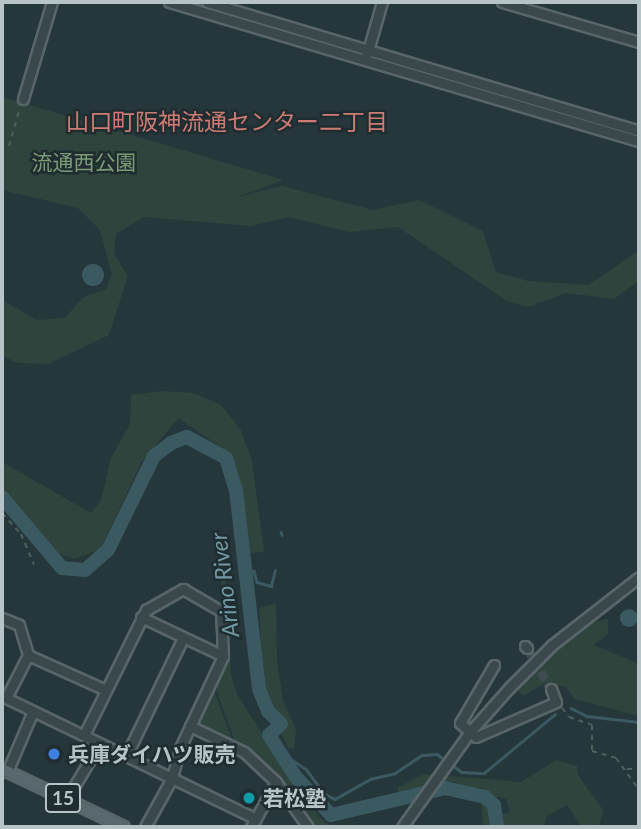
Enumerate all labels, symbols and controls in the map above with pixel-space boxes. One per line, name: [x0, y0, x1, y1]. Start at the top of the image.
district label: 山口町阪神流通センター二丁目: [66, 107, 388, 135]
park label: 流通西公園: [32, 149, 136, 175]
water label: Arino River: [204, 531, 244, 639]
place label: 兵庫ダイハツ販売: [68, 741, 236, 767]
marker: 兵庫ダイハツ販売: [46, 746, 62, 762]
road number: 15: [44, 782, 82, 814]
place label: 若松塾: [263, 785, 326, 811]
marker: 若松塾: [241, 790, 257, 806]

